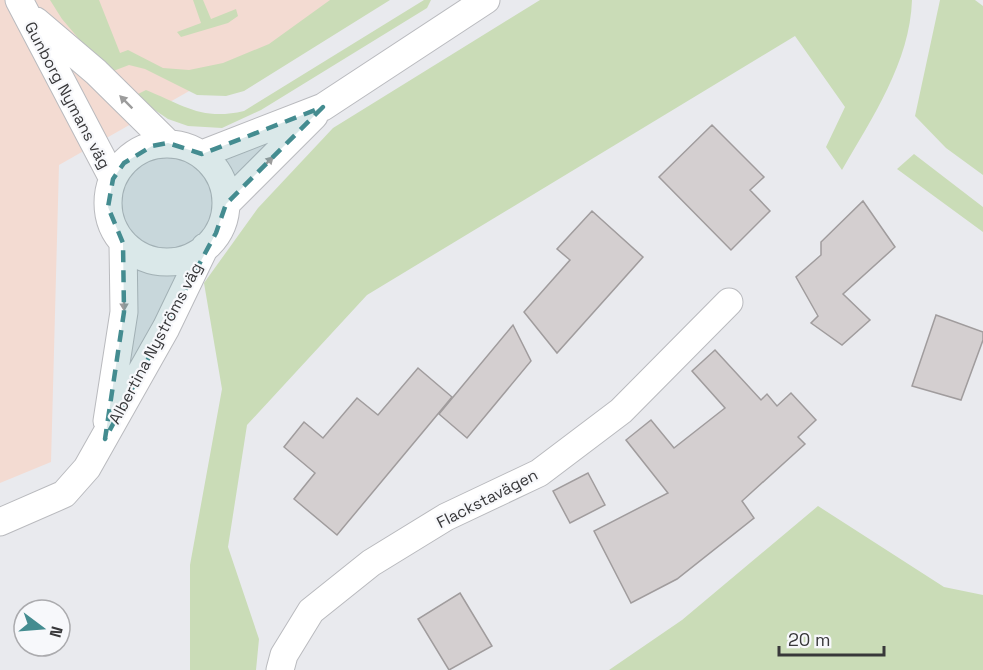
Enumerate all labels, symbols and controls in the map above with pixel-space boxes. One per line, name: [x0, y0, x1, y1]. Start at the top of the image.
street label: Gunborg Nymans väg: [20, 18, 115, 172]
one-way arrow: [119, 95, 134, 109]
one-way arrow: [260, 156, 274, 170]
street label: Albertina Nyströms väg: [104, 259, 207, 428]
one-way arrow: [119, 292, 129, 311]
street label: Flackstavägen: [433, 464, 541, 533]
north arrow: [12, 598, 72, 658]
scale bar: [779, 619, 884, 657]
text: N: [44, 624, 68, 640]
text: 20 m: [788, 628, 831, 651]

